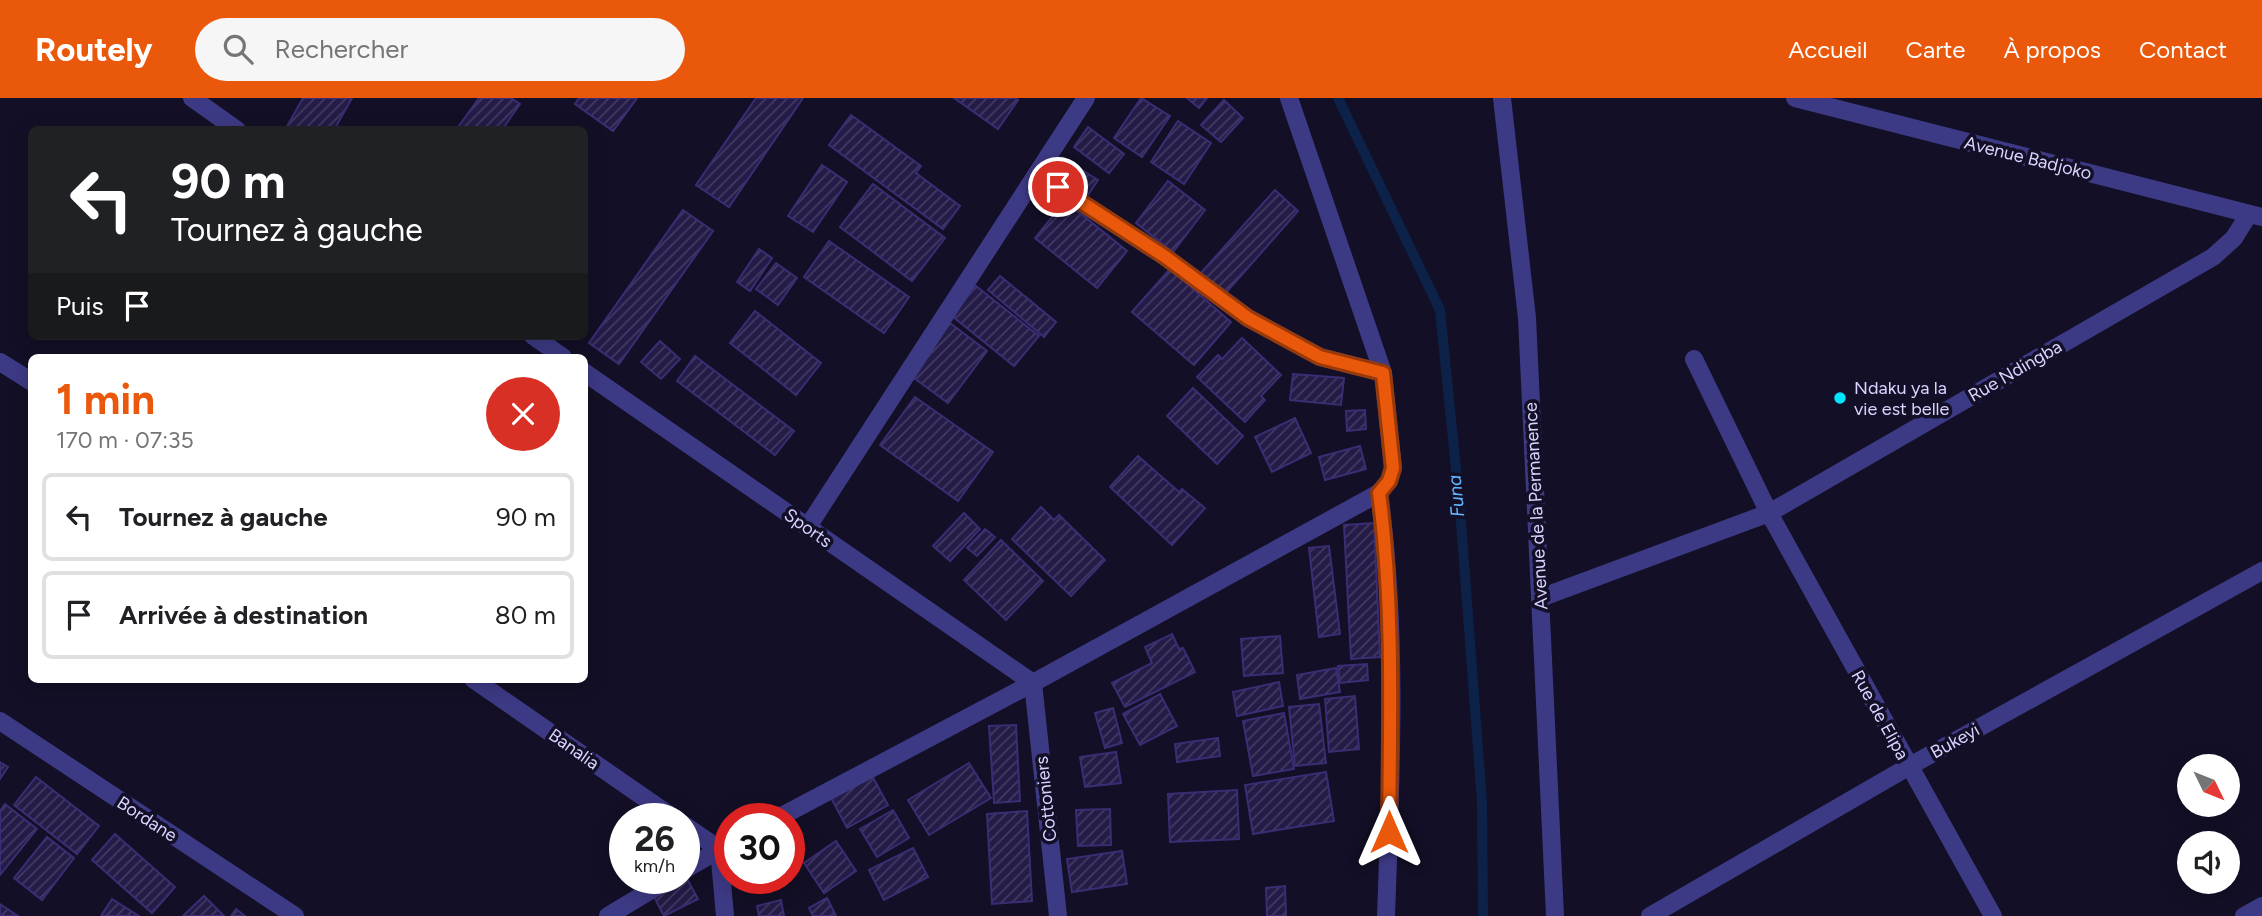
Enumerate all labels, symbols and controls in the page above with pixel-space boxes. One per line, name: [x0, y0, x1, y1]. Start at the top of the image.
search box: [195, 18, 685, 81]
text: Routely: [35, 30, 153, 69]
icon: search: [219, 30, 257, 68]
text: Rechercher: [275, 33, 408, 65]
text: Accueil: [1788, 35, 1868, 64]
text: Carte: [1906, 35, 1965, 64]
text: À propos: [2003, 35, 2101, 64]
text: Contact: [2139, 35, 2227, 64]
street label: Avenue Badjoko: [1962, 132, 2094, 184]
text: 90 m: [171, 151, 286, 210]
icon: left: [56, 154, 147, 245]
pin: [1028, 157, 1088, 217]
icon: arrive: [1039, 168, 1077, 206]
text: Tournez à gauche: [171, 211, 423, 249]
icon: arrive: [118, 287, 156, 325]
text: Puis: [56, 290, 104, 322]
street label: Rue Ndingba: [1964, 335, 2066, 407]
text: 1 min: [56, 374, 155, 425]
button: close: [486, 377, 560, 451]
place label: Ndaku ya la vie est belle: [1854, 377, 1950, 420]
marker: Ndaku ya la vie est belle: [1832, 390, 1848, 406]
street label: Avenue de la Permanence: [1520, 401, 1552, 610]
text: 170 m · 07:35: [56, 426, 194, 454]
water label: Funa: [1443, 474, 1469, 518]
icon: left: [60, 498, 98, 536]
text: Tournez à gauche: [119, 501, 328, 533]
text: 90 m: [496, 501, 556, 533]
street label: Sports: [780, 504, 836, 552]
icon: arrive: [60, 596, 98, 634]
text: Arrivée à destination: [119, 599, 368, 631]
text: 80 m: [495, 599, 556, 631]
street label: Rue de Elipa: [1846, 666, 1914, 764]
street label: Bukeyi: [1927, 719, 1983, 763]
street label: Banalia: [544, 724, 604, 774]
north arrow: [2177, 754, 2240, 817]
map controls: [2177, 754, 2240, 894]
street label: Cottoniers: [1031, 755, 1061, 843]
street label: Bordane: [113, 791, 181, 847]
position arrow: [1352, 795, 1426, 869]
speed limit sign: 30: [714, 803, 805, 894]
text: 26: [634, 818, 675, 860]
button: sound: [2177, 831, 2240, 894]
text: km/h: [634, 855, 675, 877]

